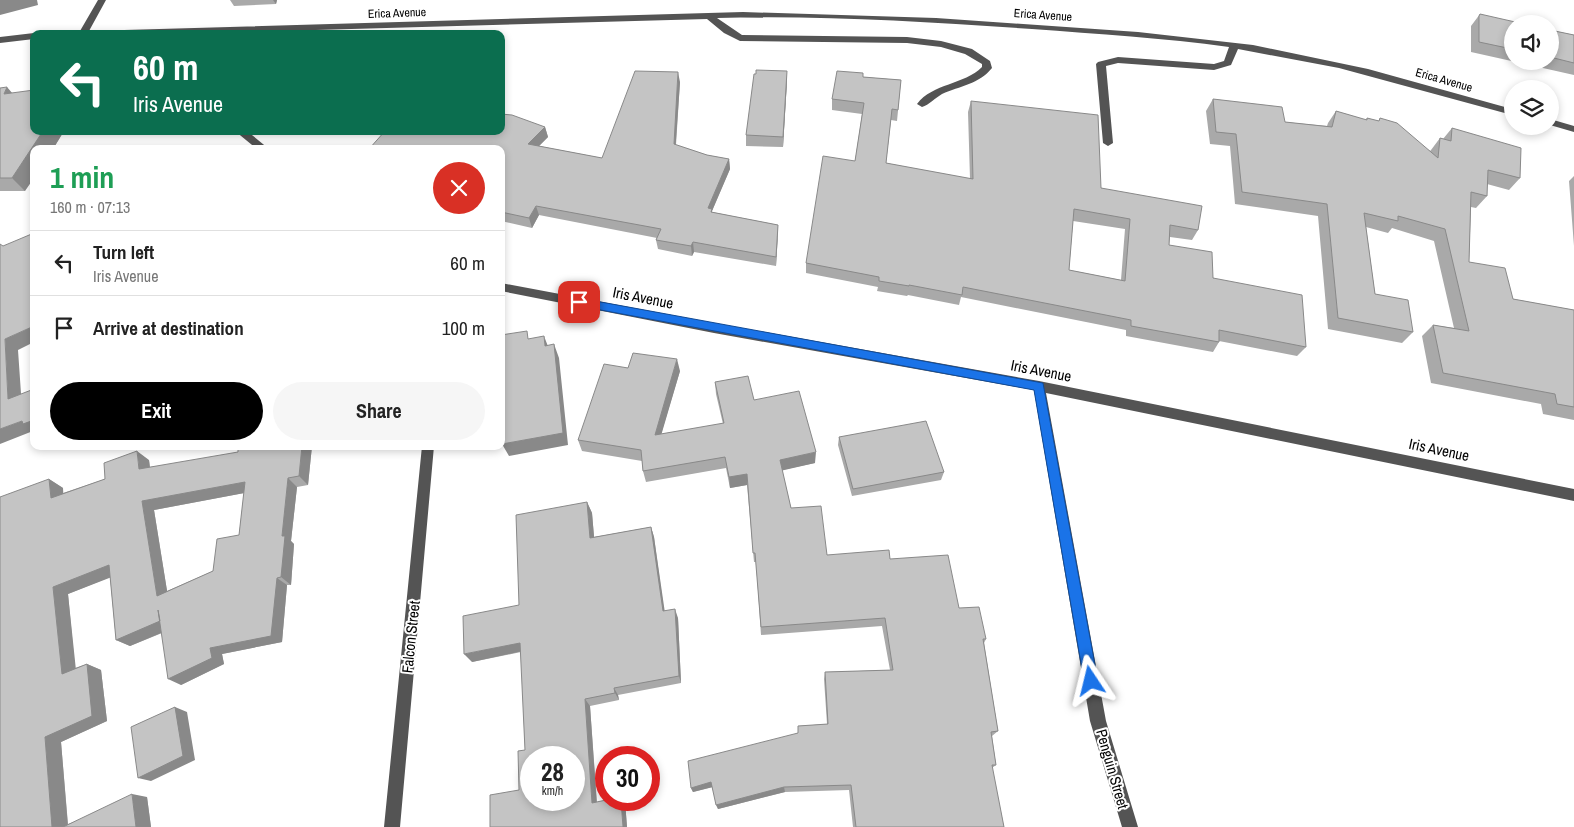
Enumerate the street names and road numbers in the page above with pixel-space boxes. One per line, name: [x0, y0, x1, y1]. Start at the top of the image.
street label: Erica Avenue: [368, 4, 426, 22]
street label: Erica Avenue: [1013, 5, 1073, 25]
street label: Erica Avenue: [1414, 64, 1474, 96]
street label: Iris Avenue: [611, 281, 675, 314]
street label: Iris Avenue: [1009, 354, 1073, 387]
street label: Iris Avenue: [1407, 433, 1471, 466]
street label: Falcon Street: [396, 599, 425, 674]
street label: Penguin Street: [1091, 727, 1134, 812]

